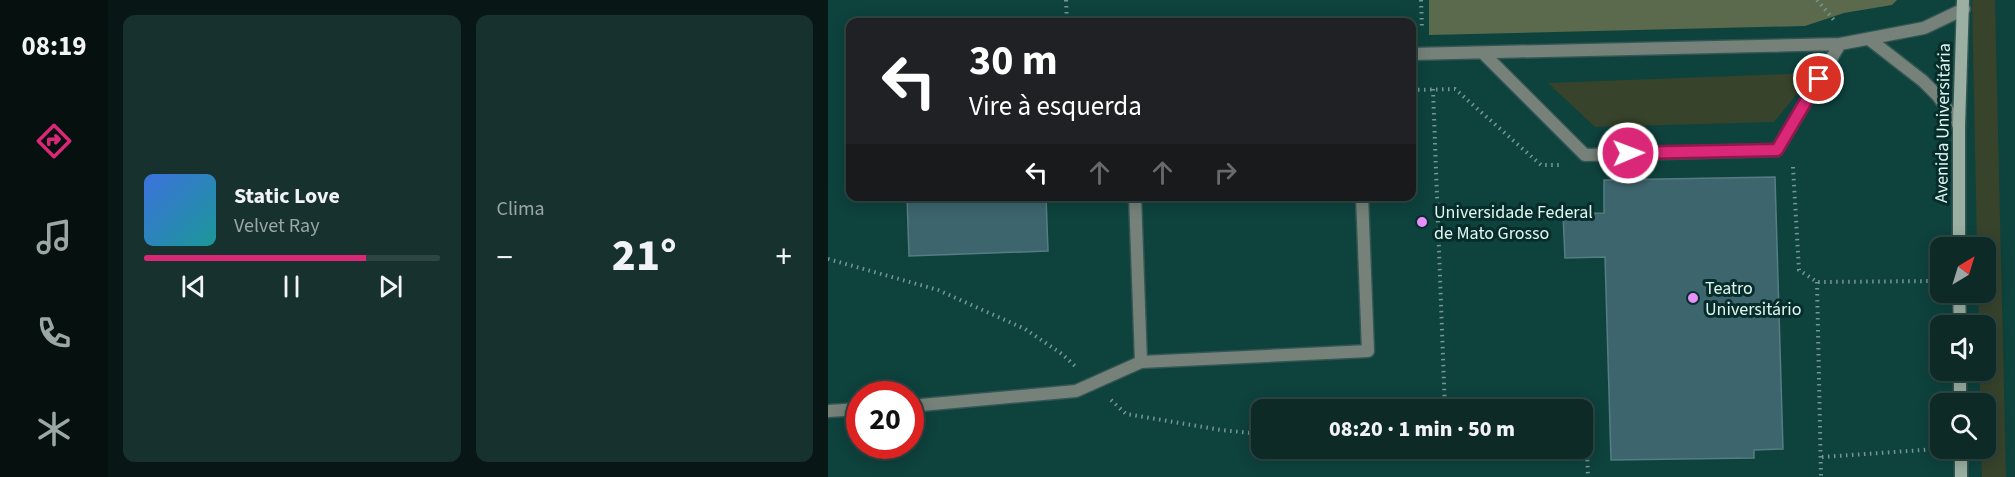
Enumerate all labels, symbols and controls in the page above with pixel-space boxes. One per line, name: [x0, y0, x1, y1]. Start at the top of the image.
text: 08:19: [21, 27, 87, 66]
text: 30 m: [969, 31, 1058, 91]
icon: left: [870, 42, 948, 120]
street label: Avenida Universitária: [1929, 43, 1957, 203]
pin: [1793, 53, 1844, 104]
icon: arrive: [1802, 62, 1835, 95]
text: Vire à esquerda: [969, 87, 1142, 126]
icon: directions: [33, 120, 75, 162]
position arrow: [1596, 121, 1660, 185]
icon: left: [1020, 156, 1053, 189]
icon: ahead: [1083, 156, 1116, 189]
icon: ahead: [1146, 156, 1179, 189]
icon: right: [1209, 156, 1242, 189]
text: Static Love: [234, 180, 340, 212]
text: Clima: [497, 195, 545, 223]
place label: Universidade Federal de Mato Grosso: [1434, 200, 1593, 246]
text: Velvet Ray: [234, 212, 320, 240]
marker: Universidade Federal de Mato Grosso: [1415, 215, 1429, 229]
icon: music: [33, 216, 75, 258]
text: 21°: [612, 224, 677, 288]
text: −: [497, 234, 513, 281]
text: +: [776, 234, 792, 281]
north arrow: [1930, 237, 1996, 303]
map controls: [1930, 237, 1996, 459]
icon: previous: [177, 270, 210, 303]
icon: pause: [275, 270, 308, 303]
icon: next: [374, 270, 407, 303]
place label: Teatro Universitário: [1705, 276, 1802, 322]
marker: Teatro Universitário: [1686, 291, 1700, 305]
icon: phone: [33, 312, 75, 354]
button: sound: [1930, 315, 1996, 381]
speed limit sign: 20: [846, 381, 924, 459]
button: search: [1930, 393, 1996, 459]
icon: climate: [33, 408, 75, 450]
text: 08:20 · 1 min · 50 m: [1329, 413, 1515, 445]

